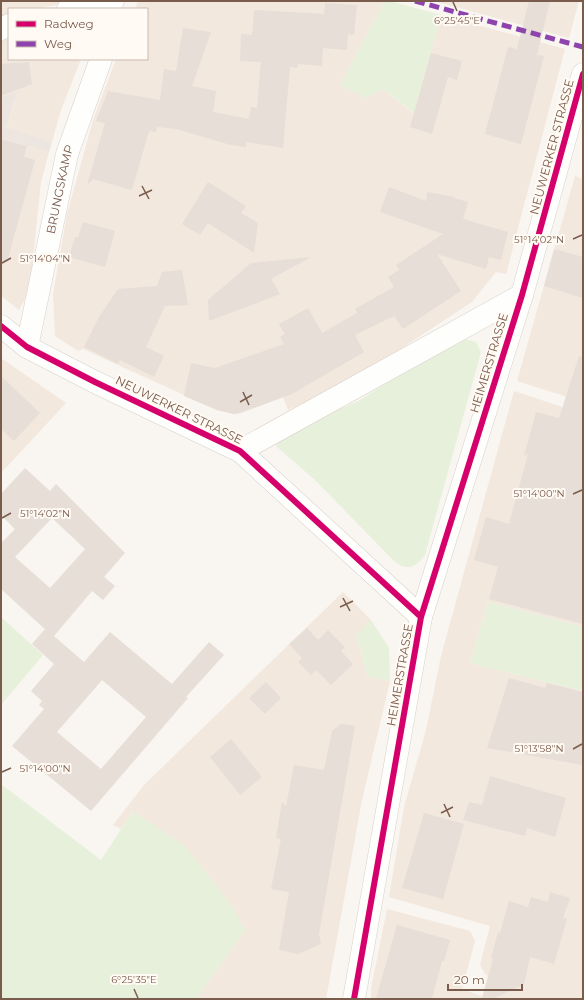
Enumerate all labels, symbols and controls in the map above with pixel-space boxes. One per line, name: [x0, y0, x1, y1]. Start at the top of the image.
legend: [8, 8, 148, 60]
text: 6°25'45"E: [434, 14, 480, 27]
text: Radweg: [44, 16, 94, 31]
text: Weg: [44, 36, 72, 51]
street label: NEUWERKER STRASSE: [526, 77, 577, 216]
street label: BRUNGSKAMP: [43, 143, 77, 235]
text: 51°14'02"N: [514, 233, 564, 246]
text: 51°14'04"N: [20, 252, 70, 265]
street label: HEIMERSTRASSE: [466, 311, 511, 415]
street label: NEUWERKER STRASSE: [113, 372, 245, 447]
text: 51°14'00"N: [513, 487, 565, 500]
text: 51°14'02"N: [20, 507, 70, 520]
street label: HEIMERSTRASSE: [383, 623, 416, 727]
text: 51°13'58"N: [514, 742, 564, 755]
text: 51°14'00"N: [19, 762, 71, 775]
scale bar: [448, 966, 522, 992]
text: 20 m: [454, 972, 485, 987]
text: 6°25'35"E: [111, 973, 157, 986]

